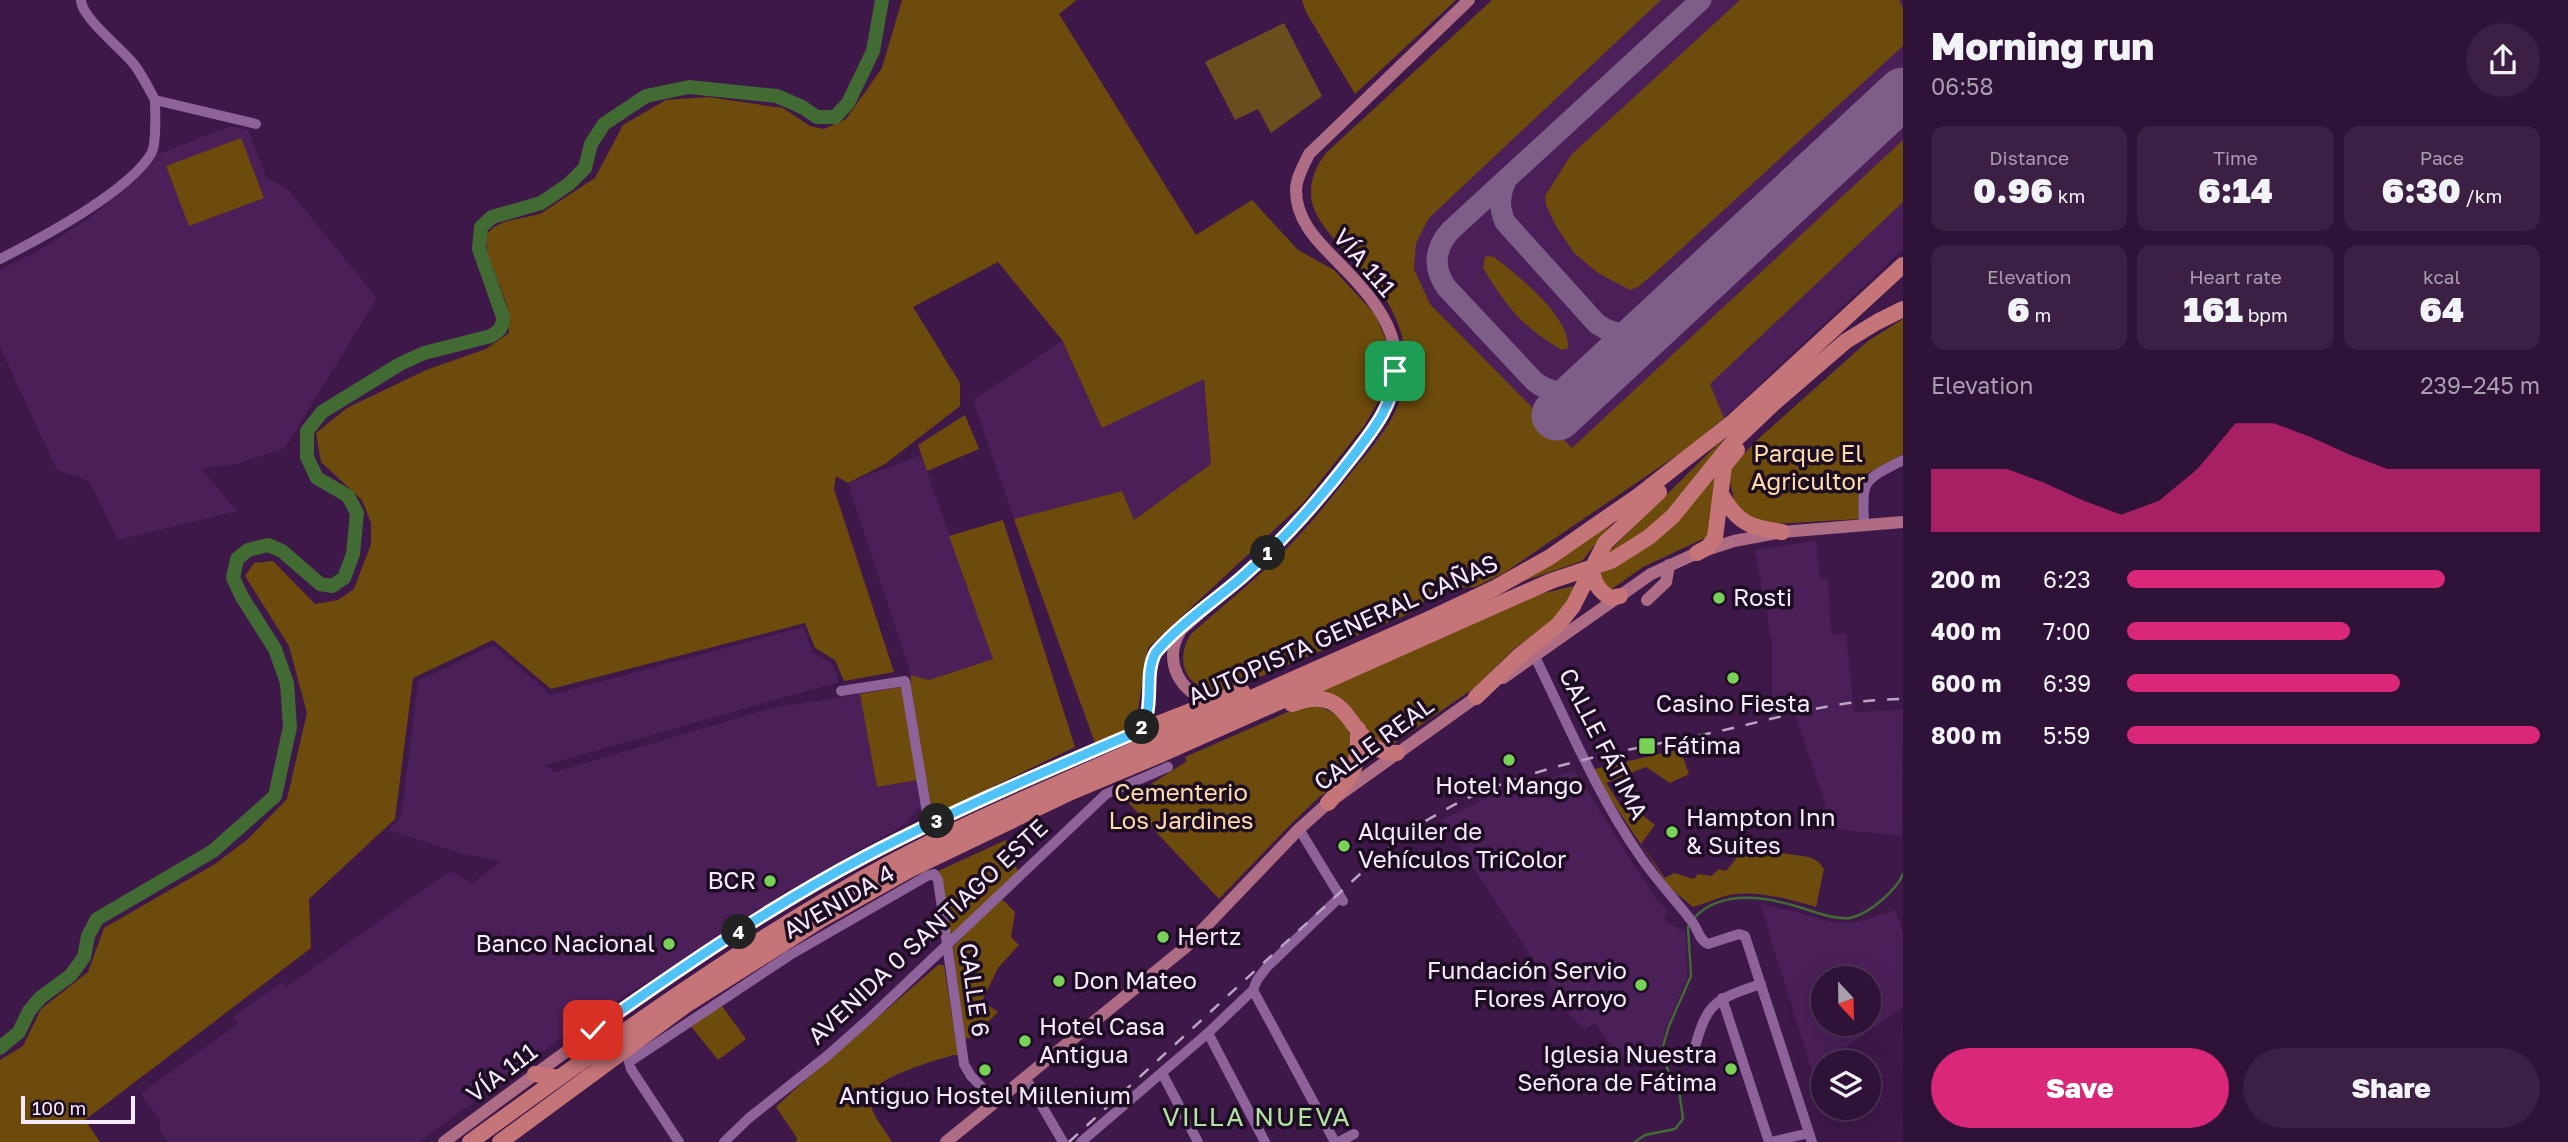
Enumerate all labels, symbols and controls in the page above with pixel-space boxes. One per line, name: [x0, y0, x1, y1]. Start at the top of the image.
text: Morning run: [1931, 23, 2154, 68]
button: share: [2466, 23, 2540, 97]
text: 06:58: [1931, 72, 1993, 100]
text: Distance: [1989, 146, 2069, 169]
text: Time: [2213, 146, 2258, 169]
text: Pace: [2420, 146, 2464, 169]
text: 0.96: [1973, 169, 2053, 211]
text: 6:14: [2198, 169, 2273, 211]
text: 6:30: [2381, 169, 2461, 211]
text: km: [2053, 184, 2085, 207]
text: /km: [2461, 184, 2502, 207]
street label: VÍA 111: [1328, 222, 1403, 302]
text: Elevation: [1987, 265, 2071, 288]
text: Heart rate: [2189, 265, 2282, 288]
text: kcal: [2423, 265, 2461, 288]
text: 6: [2007, 288, 2030, 330]
text: 161: [2183, 288, 2243, 330]
text: 64: [2419, 288, 2464, 330]
text: m: [2030, 303, 2051, 326]
text: bpm: [2243, 303, 2288, 326]
pin: [1365, 341, 1425, 401]
icon: arrive: [1376, 352, 1414, 390]
text: Elevation: [1931, 371, 2033, 399]
text: 239–245 m: [2420, 371, 2540, 399]
park label: Parque El Agricultor: [1751, 438, 1865, 495]
pin: 1: [1250, 536, 1286, 570]
text: 1: [1263, 541, 1272, 564]
street label: AUTOPISTA GENERAL CAÑAS: [1183, 547, 1502, 710]
text: 200 m: [1931, 565, 2001, 593]
text: 6:23: [2043, 565, 2091, 593]
place label: Rosti: [1733, 582, 1792, 611]
marker: Rosti: [1711, 590, 1727, 606]
text: 400 m: [1931, 617, 2001, 645]
text: 7:00: [2043, 617, 2091, 645]
street label: CALLE FÁTIMA: [1554, 663, 1655, 824]
text: 600 m: [1931, 669, 2001, 697]
text: 6:39: [2043, 669, 2091, 697]
marker: Casino Fiesta: [1725, 670, 1741, 686]
place label: Casino Fiesta: [1656, 688, 1810, 717]
street label: CALLE REAL: [1308, 690, 1439, 796]
pin: 2: [1124, 710, 1160, 744]
text: 2: [1136, 715, 1147, 738]
text: 800 m: [1931, 721, 2002, 749]
text: 5:59: [2043, 721, 2091, 749]
place label: Fátima: [1663, 730, 1741, 759]
marker: Fátima: [1637, 736, 1657, 756]
marker: Hotel Mango: [1501, 752, 1517, 768]
place label: Hotel Mango: [1435, 770, 1583, 799]
park label: Cementerio Los Jardines: [1108, 777, 1254, 834]
place label: Hampton Inn & Suites: [1686, 802, 1836, 859]
pin: 3: [920, 804, 954, 838]
text: 3: [931, 809, 942, 832]
street label: AVENIDA 0 SANTIAGO ESTE: [801, 812, 1053, 1050]
place label: Alquiler de Vehículos TriColor: [1358, 816, 1566, 873]
marker: Hampton Inn & Suites: [1664, 824, 1680, 840]
marker: Alquiler de Vehículos TriColor: [1336, 838, 1352, 854]
street label: AVENIDA 4: [778, 857, 899, 944]
place label: BCR: [707, 865, 756, 894]
marker: BCR: [762, 873, 778, 889]
pin: 4: [722, 914, 756, 950]
text: 4: [733, 920, 744, 943]
place label: Hertz: [1177, 921, 1241, 950]
place label: Banco Nacional: [475, 928, 655, 957]
marker: Hertz: [1155, 929, 1171, 945]
marker: Banco Nacional: [661, 936, 677, 952]
street label: CALLE 6: [955, 941, 996, 1039]
place label: Fundación Servio Flores Arroyo: [1427, 955, 1627, 1012]
place label: Don Mateo: [1073, 965, 1197, 994]
north arrow: [1811, 966, 1881, 1036]
map controls: [1811, 966, 1881, 1120]
marker: Don Mateo: [1051, 973, 1067, 989]
marker: Fundación Servio Flores Arroyo: [1633, 977, 1649, 993]
pin: [563, 1000, 623, 1060]
icon: check: [574, 1011, 612, 1049]
place label: Hotel Casa Antigua: [1039, 1011, 1165, 1068]
marker: Hotel Casa Antigua: [1017, 1033, 1033, 1049]
street label: VÍA 111: [460, 1036, 542, 1108]
place label: Iglesia Nuestra Señora de Fátima: [1517, 1039, 1717, 1096]
button: Save: [1931, 1048, 2229, 1128]
button: Share: [2243, 1048, 2540, 1128]
button: layers: [1811, 1050, 1881, 1120]
marker: Iglesia Nuestra Señora de Fátima: [1723, 1061, 1739, 1077]
marker: Antiguo Hostel Millenium: [977, 1062, 993, 1078]
place label: Antiguo Hostel Millenium: [839, 1080, 1131, 1109]
scale bar: [21, 1093, 135, 1125]
text: 100 m: [32, 1096, 86, 1119]
district label: VILLA NUEVA: [1162, 1101, 1352, 1132]

